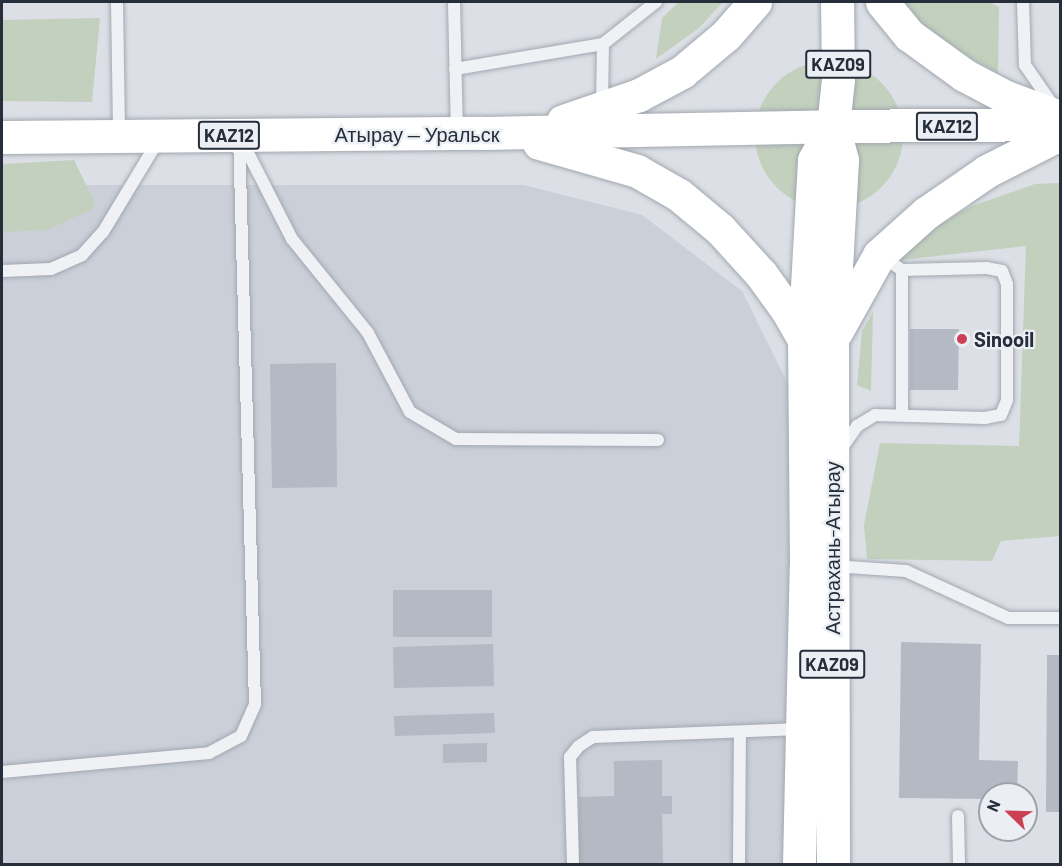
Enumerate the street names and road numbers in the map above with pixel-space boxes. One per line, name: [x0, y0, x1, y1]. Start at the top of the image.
road number: KAZ09: [805, 49, 871, 79]
road number: KAZ12: [916, 111, 978, 141]
road number: KAZ12: [198, 120, 260, 150]
street label: Атырау — Уральск: [334, 122, 500, 146]
street label: Астрахань-Атырау: [820, 461, 844, 635]
road number: KAZ09: [799, 649, 865, 679]

